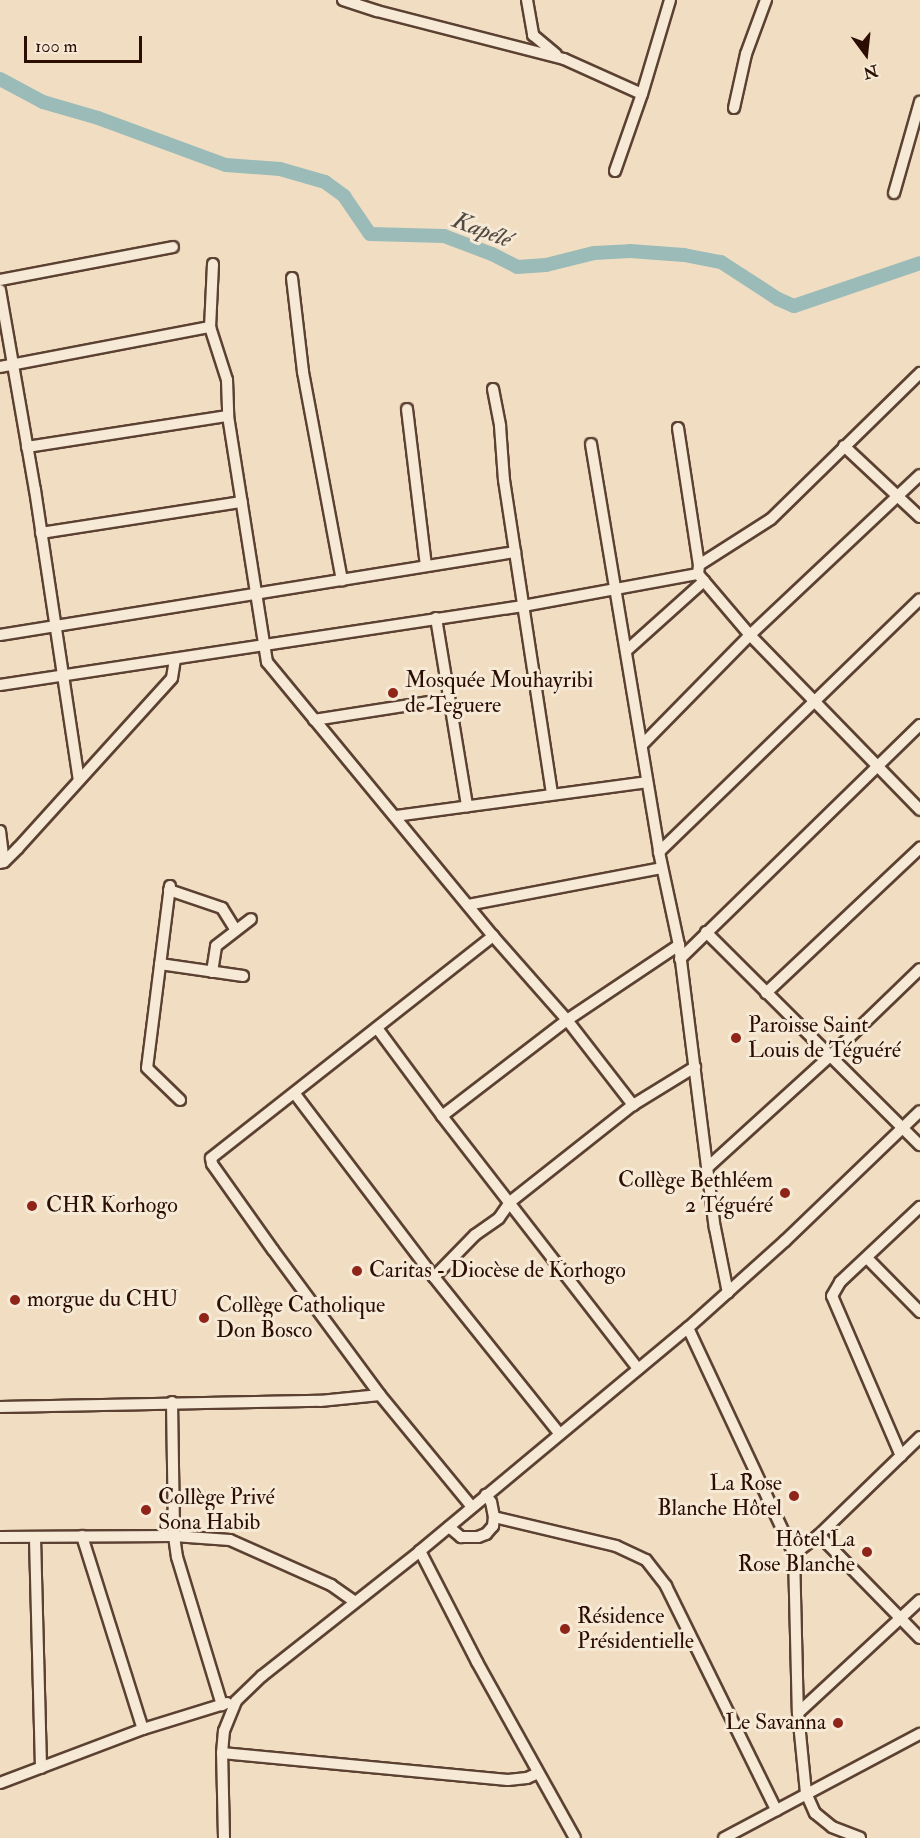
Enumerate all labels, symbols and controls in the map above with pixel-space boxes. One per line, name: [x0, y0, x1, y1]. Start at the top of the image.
scale bar: [27, 24, 146, 62]
north arrow: [836, 24, 896, 84]
text: 100 m: [35, 35, 78, 58]
text: N: [861, 60, 880, 83]
water label: Kapélé: [449, 206, 515, 254]
place label: Mosquée Mouhayribi de Teguere: [405, 667, 593, 718]
marker: Mosquée Mouhayribi de Teguere: [386, 686, 400, 700]
place label: Paroisse Saint Louis de Téguéré: [748, 1012, 901, 1064]
marker: Paroisse Saint Louis de Téguéré: [729, 1031, 743, 1045]
place label: Collège Bethléem 2 Téguéré: [618, 1167, 773, 1218]
marker: Collège Bethléem 2 Téguéré: [778, 1186, 792, 1200]
place label: CHR Korhogo: [46, 1193, 178, 1219]
marker: CHR Korhogo: [23, 1197, 41, 1215]
place label: Caritas - Diocèse de Korhogo: [369, 1258, 626, 1284]
marker: Caritas - Diocèse de Korhogo: [350, 1264, 364, 1278]
place label: morgue du CHU: [27, 1287, 178, 1313]
place label: Collège Catholique Don Bosco: [216, 1292, 385, 1344]
marker: morgue du CHU: [8, 1293, 22, 1307]
marker: Collège Catholique Don Bosco: [197, 1311, 211, 1325]
place label: La Rose Blanche Hôtel: [657, 1470, 782, 1522]
place label: Collège Privé Sona Habib: [158, 1484, 275, 1536]
marker: La Rose Blanche Hôtel: [787, 1489, 801, 1503]
marker: Collège Privé Sona Habib: [139, 1503, 153, 1517]
place label: Hôtel La Rose Blanche: [738, 1526, 855, 1578]
marker: Hôtel La Rose Blanche: [860, 1545, 874, 1559]
place label: Résidence Présidentielle: [577, 1603, 694, 1654]
marker: Résidence Présidentielle: [558, 1622, 572, 1636]
place label: Le Savanna: [725, 1710, 826, 1736]
marker: Le Savanna: [831, 1716, 845, 1730]

